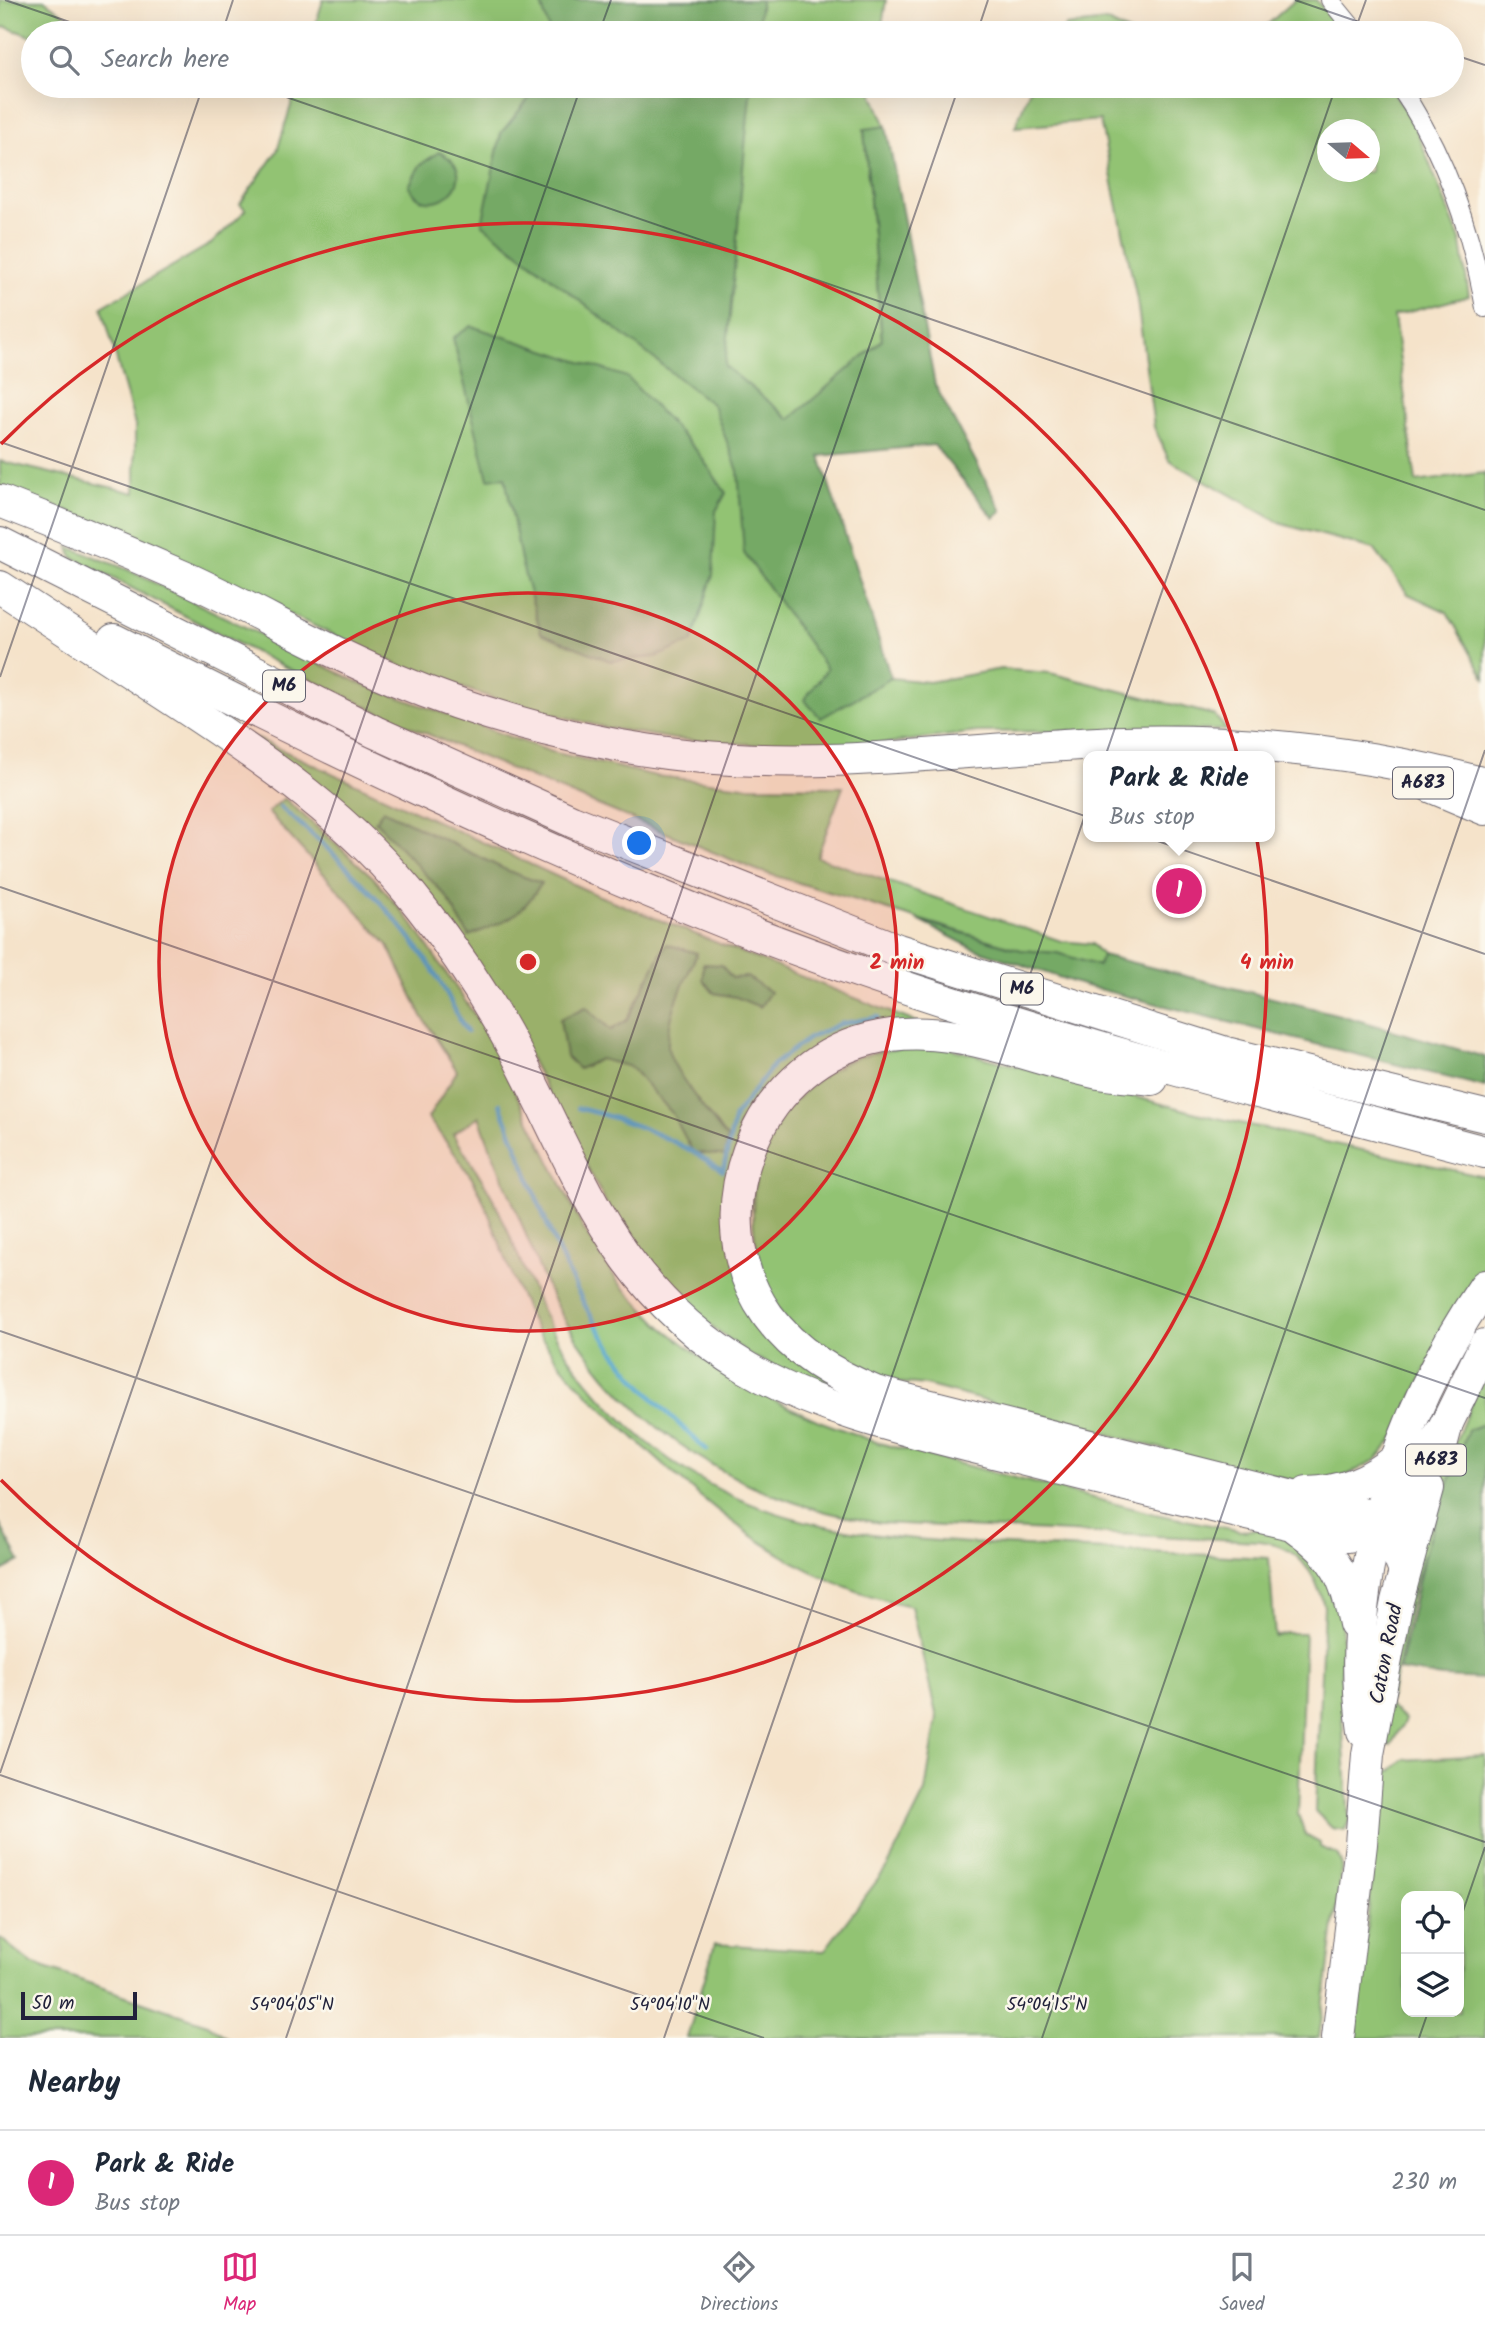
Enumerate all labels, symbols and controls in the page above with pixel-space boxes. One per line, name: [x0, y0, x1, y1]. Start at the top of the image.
search box: [21, 21, 1464, 98]
text: Search here: [101, 39, 229, 81]
icon: search: [45, 41, 83, 79]
north arrow: [1317, 119, 1380, 182]
road number: M6: [263, 670, 305, 702]
popup: [1083, 751, 1275, 842]
text: Park & Ride: [1109, 758, 1249, 800]
road number: A683: [1393, 768, 1453, 798]
text: Bus stop: [1109, 800, 1194, 836]
your location: [622, 826, 656, 860]
pin: 1: [1156, 865, 1202, 917]
text: 2 min: [870, 947, 924, 980]
text: 4 min: [1240, 947, 1294, 980]
centre of rings: [516, 950, 540, 974]
road number: M6: [1001, 973, 1043, 1004]
road number: A683: [1406, 1444, 1466, 1476]
street label: Caton Road: [1361, 1600, 1413, 1707]
map controls: [1401, 1891, 1464, 2017]
button: locate: [1401, 1891, 1464, 1954]
button: layers: [1401, 1954, 1464, 2017]
scale bar: [21, 1989, 136, 2021]
text: 50 m: [32, 1989, 74, 2019]
text: 54°04'05"N: [250, 1991, 334, 2020]
text: 54°04'10"N: [630, 1991, 710, 2020]
text: 54°04'15"N: [1007, 1991, 1087, 2020]
text: Nearby: [28, 2060, 120, 2108]
text: Park & Ride: [95, 2144, 234, 2186]
text: 1: [48, 2165, 54, 2201]
text: 230 m: [1391, 2165, 1457, 2201]
text: Bus stop: [95, 2186, 180, 2222]
tab: Map: [221, 2248, 259, 2320]
tab: Directions: [700, 2248, 778, 2320]
tab: Saved: [1219, 2248, 1264, 2320]

